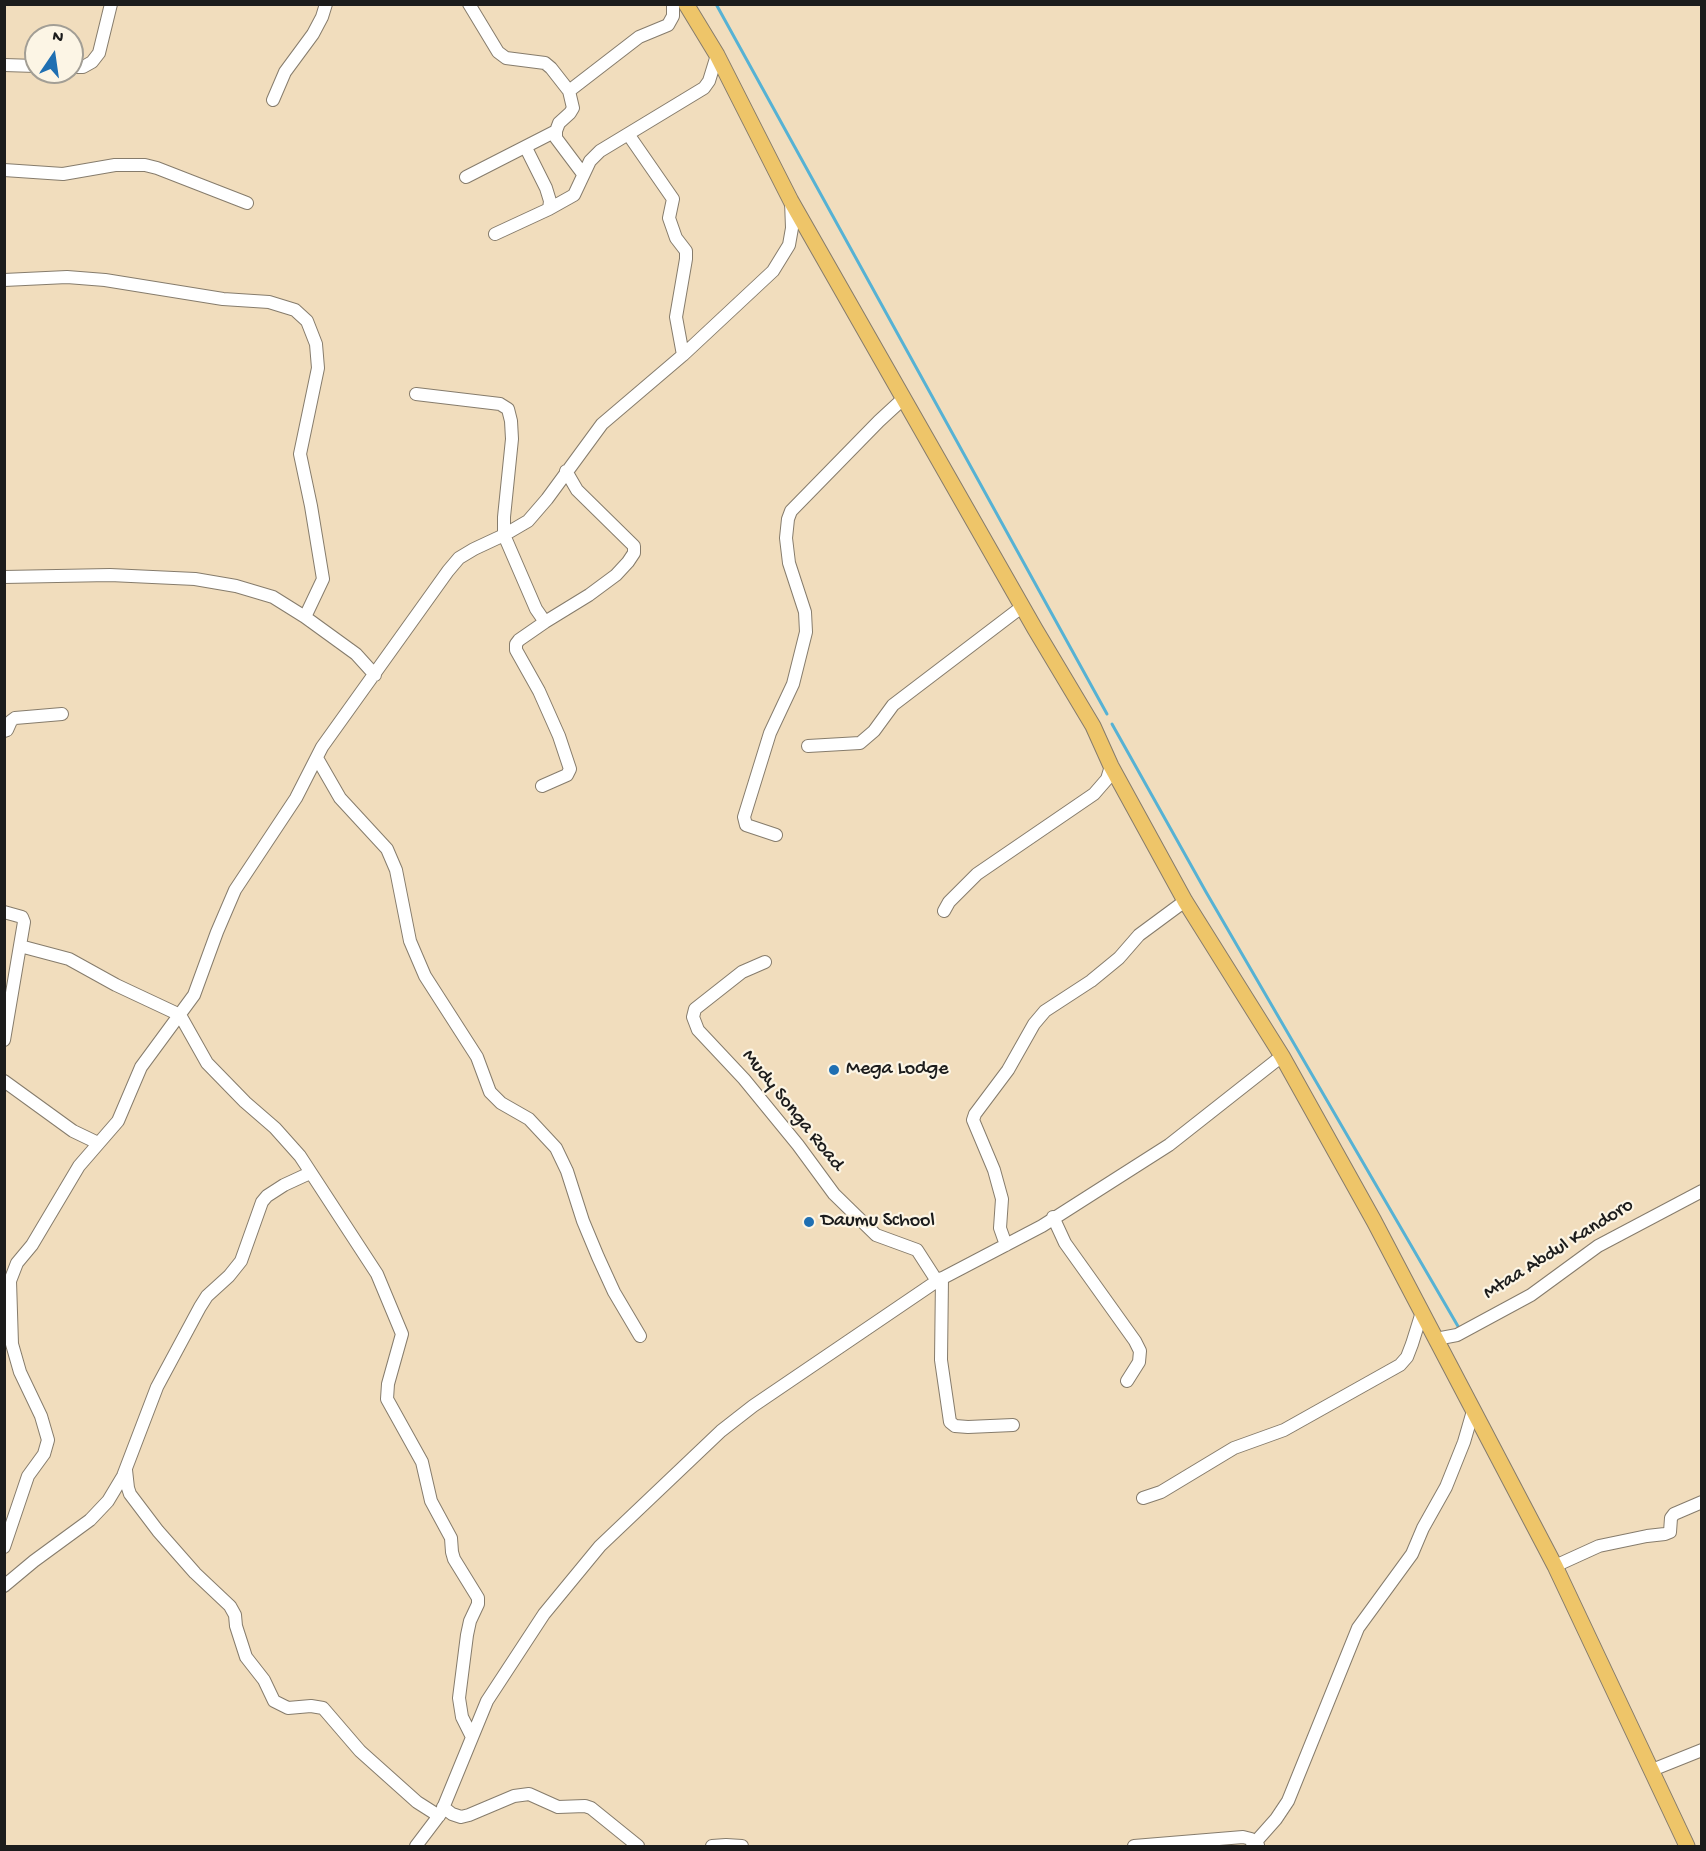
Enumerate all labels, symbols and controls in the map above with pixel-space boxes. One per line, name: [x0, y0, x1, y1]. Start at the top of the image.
north arrow: [24, 24, 84, 84]
text: N: [50, 27, 65, 48]
street label: Mudy Songa Road: [736, 1045, 848, 1177]
place label: Mega Lodge: [846, 1058, 949, 1082]
marker: Mega Lodge: [827, 1063, 841, 1077]
street label: Mtaa Abdul Kandoro: [1479, 1194, 1639, 1306]
place label: Daumu School: [821, 1210, 935, 1234]
marker: Daumu School: [802, 1215, 816, 1229]

